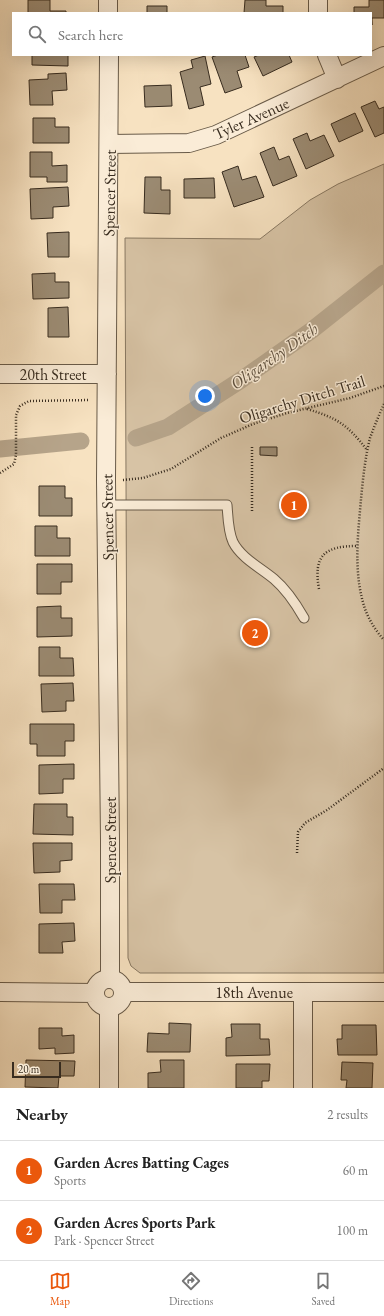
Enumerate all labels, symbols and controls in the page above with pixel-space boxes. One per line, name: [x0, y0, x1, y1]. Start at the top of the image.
search box: [12, 12, 372, 56]
icon: search: [26, 23, 48, 45]
text: Search here: [58, 25, 123, 44]
street label: Tyler Avenue: [210, 92, 292, 144]
street label: Spencer Street: [98, 150, 121, 236]
water label: Oligarchy Ditch: [226, 317, 323, 394]
street label: 20th Street: [20, 364, 86, 385]
street label: Oligarchy Ditch Trail: [237, 370, 368, 429]
your location: [195, 386, 215, 406]
street label: Spencer Street: [96, 474, 119, 560]
pin: 1: [281, 490, 307, 520]
pin: 2: [242, 618, 268, 648]
street label: Spencer Street: [100, 797, 121, 883]
street label: 18th Avenue: [215, 982, 293, 1003]
scale bar: [12, 1060, 61, 1079]
text: 20 m: [18, 1062, 39, 1076]
text: Nearby: [16, 1103, 68, 1125]
text: 2 results: [327, 1106, 368, 1123]
text: Garden Acres Batting Cages: [54, 1153, 229, 1172]
text: 1: [26, 1162, 32, 1179]
text: 60 m: [343, 1162, 368, 1179]
text: Sports: [54, 1172, 86, 1189]
text: Garden Acres Sports Park: [54, 1213, 215, 1232]
text: 2: [26, 1222, 32, 1239]
text: 100 m: [337, 1222, 368, 1239]
text: Park · Spencer Street: [54, 1232, 154, 1249]
tab: Map: [49, 1270, 71, 1308]
tab: Directions: [169, 1270, 213, 1308]
tab: Saved: [311, 1270, 335, 1308]

